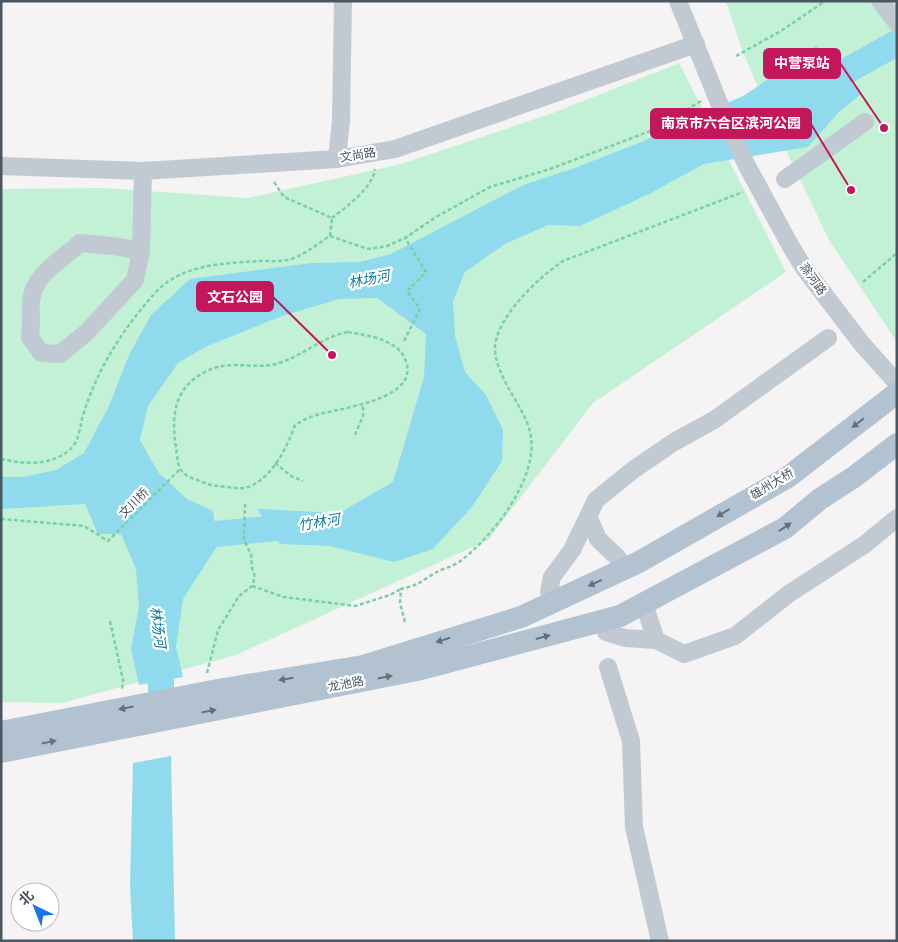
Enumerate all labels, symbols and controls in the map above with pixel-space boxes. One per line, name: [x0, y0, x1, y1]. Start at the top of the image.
callout: 中营泵站: [764, 49, 840, 78]
text: 中营泵站: [774, 55, 830, 72]
callout: 南京市六合区滨河公园: [651, 109, 811, 138]
text: 南京市六合区滨河公园: [661, 115, 801, 132]
street label: 文尚路: [339, 145, 377, 165]
street label: 滁河路: [797, 260, 829, 298]
water label: 林场河: [347, 267, 394, 292]
callout: 文石公园: [197, 282, 273, 311]
text: 文石公园: [207, 289, 263, 306]
one-way arrow: [852, 417, 865, 428]
street label: 雄州大桥: [748, 466, 796, 502]
street label: 文川桥: [116, 485, 152, 521]
one-way arrow: [717, 509, 730, 518]
water label: 竹林河: [297, 510, 344, 534]
one-way arrow: [778, 522, 791, 532]
one-way arrow: [587, 578, 602, 587]
water label: 林场河: [146, 605, 169, 652]
one-way arrow: [535, 633, 550, 641]
one-way arrow: [435, 637, 450, 645]
one-way arrow: [378, 672, 394, 680]
street label: 龙池路: [327, 674, 365, 694]
one-way arrow: [277, 675, 293, 683]
one-way arrow: [118, 704, 133, 712]
one-way arrow: [201, 707, 216, 715]
one-way arrow: [42, 738, 58, 746]
north arrow: [10, 882, 60, 932]
text: 北: [16, 887, 37, 909]

